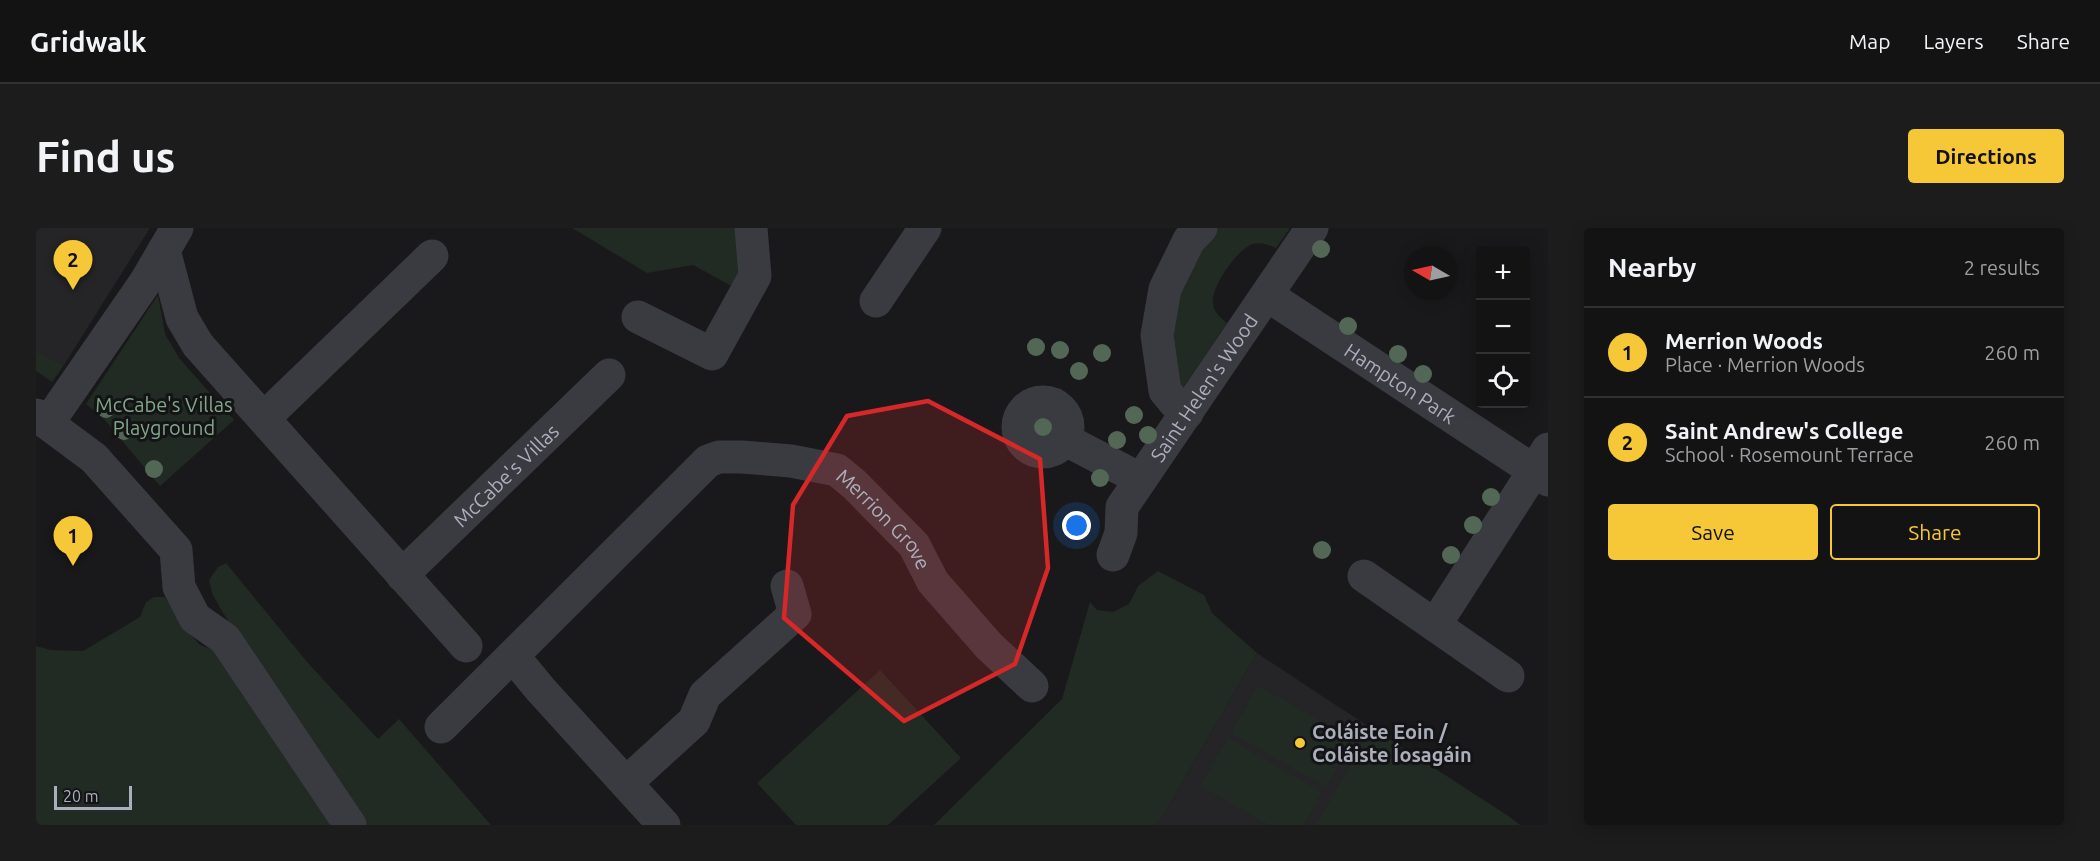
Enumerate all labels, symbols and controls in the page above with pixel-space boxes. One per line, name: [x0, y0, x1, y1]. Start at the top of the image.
text: Gridwalk: [30, 26, 147, 57]
text: Map: [1849, 29, 1890, 53]
text: Layers: [1923, 29, 1984, 53]
text: Share: [2017, 29, 2070, 53]
button: Directions: [1908, 129, 2064, 183]
text: Find us: [36, 133, 175, 180]
pin: 2: [54, 241, 93, 290]
north arrow: [1404, 246, 1458, 300]
map controls: [1476, 246, 1530, 408]
button: +: [1476, 246, 1530, 300]
text: Nearby: [1608, 253, 1696, 282]
text: 2 results: [1964, 256, 2040, 279]
button: −: [1476, 300, 1530, 354]
street label: Saint Helen's Wood: [1145, 309, 1262, 466]
text: Merrion Woods: [1665, 328, 1823, 353]
street label: Hampton Park: [1341, 338, 1461, 428]
text: 1: [1622, 341, 1633, 364]
text: 260 m: [1984, 341, 2040, 364]
text: Place · Merrion Woods: [1665, 353, 1865, 376]
button: locate: [1476, 354, 1530, 408]
park label: McCabe's Villas Playground: [95, 393, 233, 439]
text: Saint Andrew's College: [1665, 418, 1903, 443]
street label: McCabe's Villas: [448, 419, 563, 531]
text: 2: [1622, 431, 1633, 454]
text: 260 m: [1984, 431, 2040, 454]
text: School · Rosemount Terrace: [1665, 443, 1914, 466]
street label: Merrion Grove: [832, 463, 936, 573]
button: Save: [1608, 504, 1818, 560]
button: Share: [1830, 504, 2040, 560]
your location: [1062, 511, 1091, 540]
pin: 1: [54, 516, 93, 566]
place label: Coláiste Eoin / Coláiste Íosagáin: [1312, 720, 1472, 766]
marker: Coláiste Eoin / Coláiste Íosagáin: [1293, 736, 1307, 750]
scale bar: [54, 783, 132, 810]
text: 20 m: [63, 787, 99, 805]

